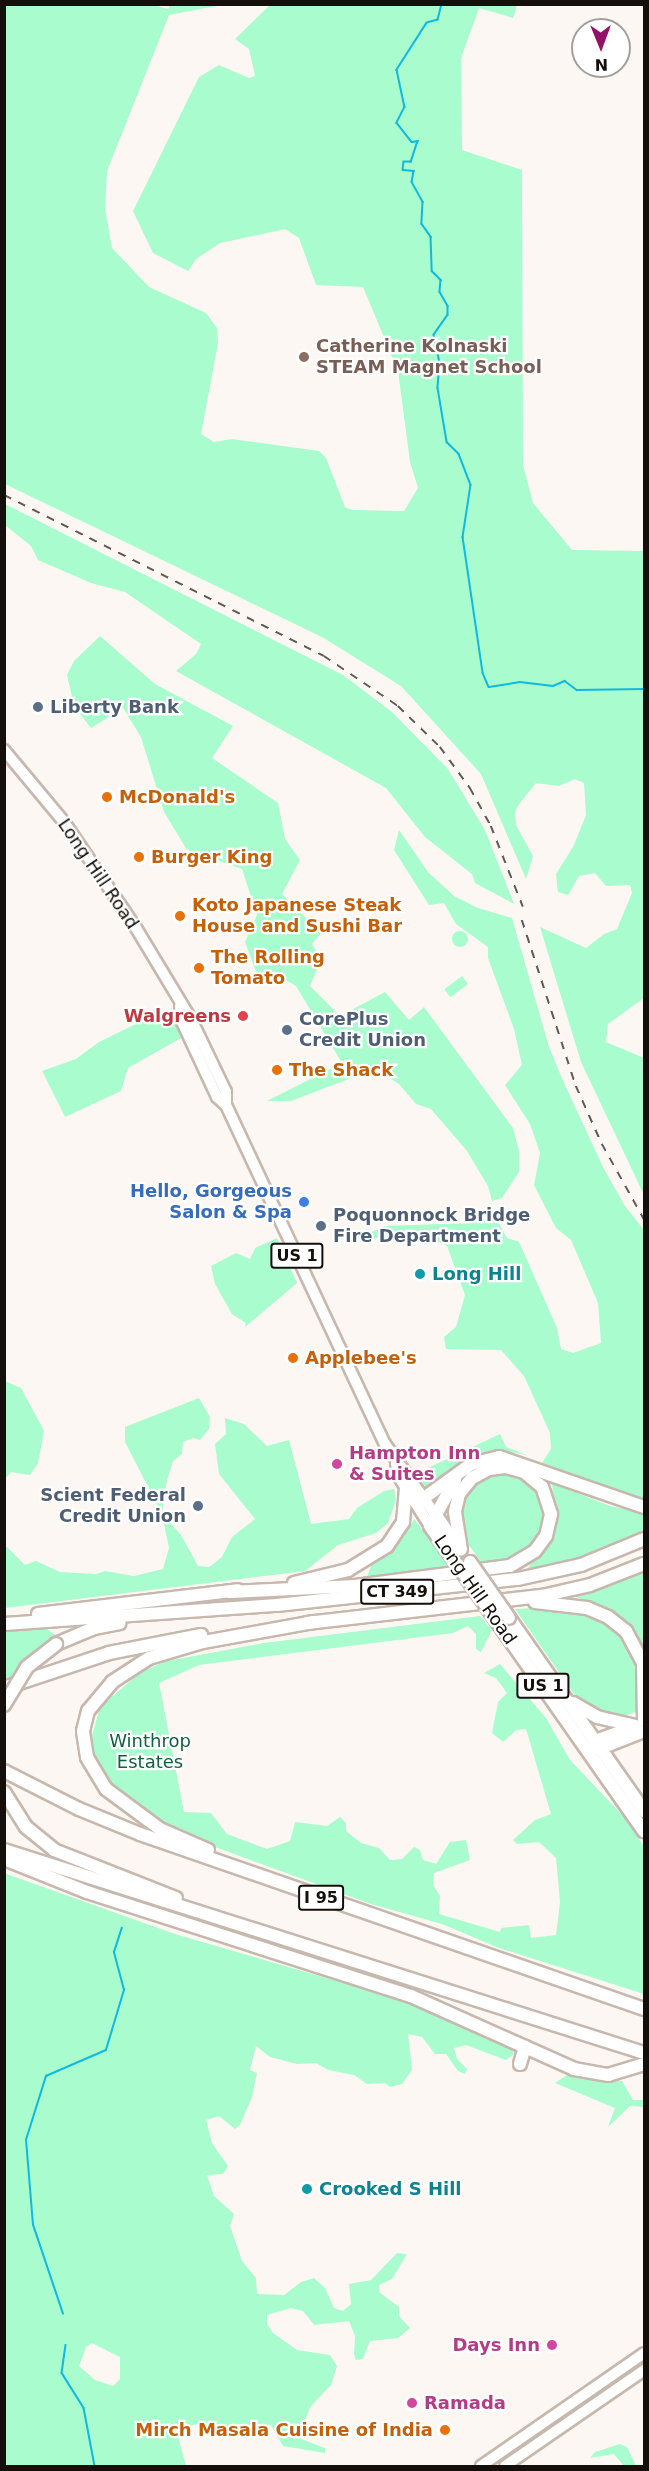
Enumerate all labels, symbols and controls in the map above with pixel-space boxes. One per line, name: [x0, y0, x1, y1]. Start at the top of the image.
north arrow: [571, 18, 631, 78]
text: N: [594, 55, 608, 74]
place label: Catherine Kolnaski STEAM Magnet School: [316, 336, 542, 378]
marker: Catherine Kolnaski STEAM Magnet School: [297, 350, 311, 364]
place label: Liberty Bank: [50, 696, 179, 718]
marker: Liberty Bank: [31, 700, 45, 714]
place label: McDonald's: [119, 786, 235, 808]
marker: McDonald's: [100, 790, 114, 804]
street label: Long Hill Road: [53, 815, 143, 933]
place label: Burger King: [151, 846, 272, 868]
marker: Burger King: [132, 850, 146, 864]
place label: Koto Japanese Steak House and Sushi Bar: [192, 895, 402, 938]
marker: Koto Japanese Steak House and Sushi Bar: [173, 909, 187, 923]
place label: The Rolling Tomato: [211, 947, 325, 990]
marker: The Rolling Tomato: [192, 961, 206, 975]
place label: Walgreens: [124, 1005, 231, 1027]
marker: Walgreens: [236, 1009, 250, 1023]
place label: CorePlus Credit Union: [299, 1009, 426, 1052]
marker: CorePlus Credit Union: [280, 1023, 294, 1037]
place label: The Shack: [289, 1059, 393, 1081]
marker: The Shack: [270, 1063, 284, 1077]
place label: Hello, Gorgeous Salon & Spa: [130, 1181, 292, 1224]
marker: Hello, Gorgeous Salon & Spa: [297, 1195, 311, 1209]
place label: Poquonnock Bridge Fire Department: [333, 1205, 530, 1248]
marker: Poquonnock Bridge Fire Department: [314, 1219, 328, 1233]
road number: US 1: [270, 1243, 324, 1269]
place label: Long Hill: [432, 1263, 521, 1285]
marker: Long Hill: [413, 1267, 427, 1281]
place label: Applebee's: [305, 1347, 417, 1369]
marker: Applebee's: [286, 1351, 300, 1365]
place label: Hampton Inn & Suites: [349, 1443, 480, 1486]
marker: Hampton Inn & Suites: [330, 1457, 344, 1471]
place label: Scient Federal Credit Union: [40, 1485, 186, 1528]
marker: Scient Federal Credit Union: [191, 1499, 205, 1513]
street label: Long Hill Road: [429, 1531, 521, 1649]
road number: CT 349: [360, 1579, 434, 1605]
road number: US 1: [516, 1673, 570, 1699]
park label: Winthrop Estates: [109, 1731, 191, 1774]
road number: I 95: [297, 1885, 345, 1911]
place label: Crooked S Hill: [319, 2178, 461, 2200]
marker: Crooked S Hill: [300, 2182, 314, 2196]
place label: Days Inn: [452, 2334, 540, 2356]
marker: Days Inn: [545, 2338, 559, 2352]
place label: Ramada: [424, 2392, 506, 2414]
marker: Ramada: [405, 2396, 419, 2410]
place label: Mirch Masala Cuisine of India: [135, 2419, 433, 2441]
marker: Mirch Masala Cuisine of India: [438, 2423, 452, 2437]

